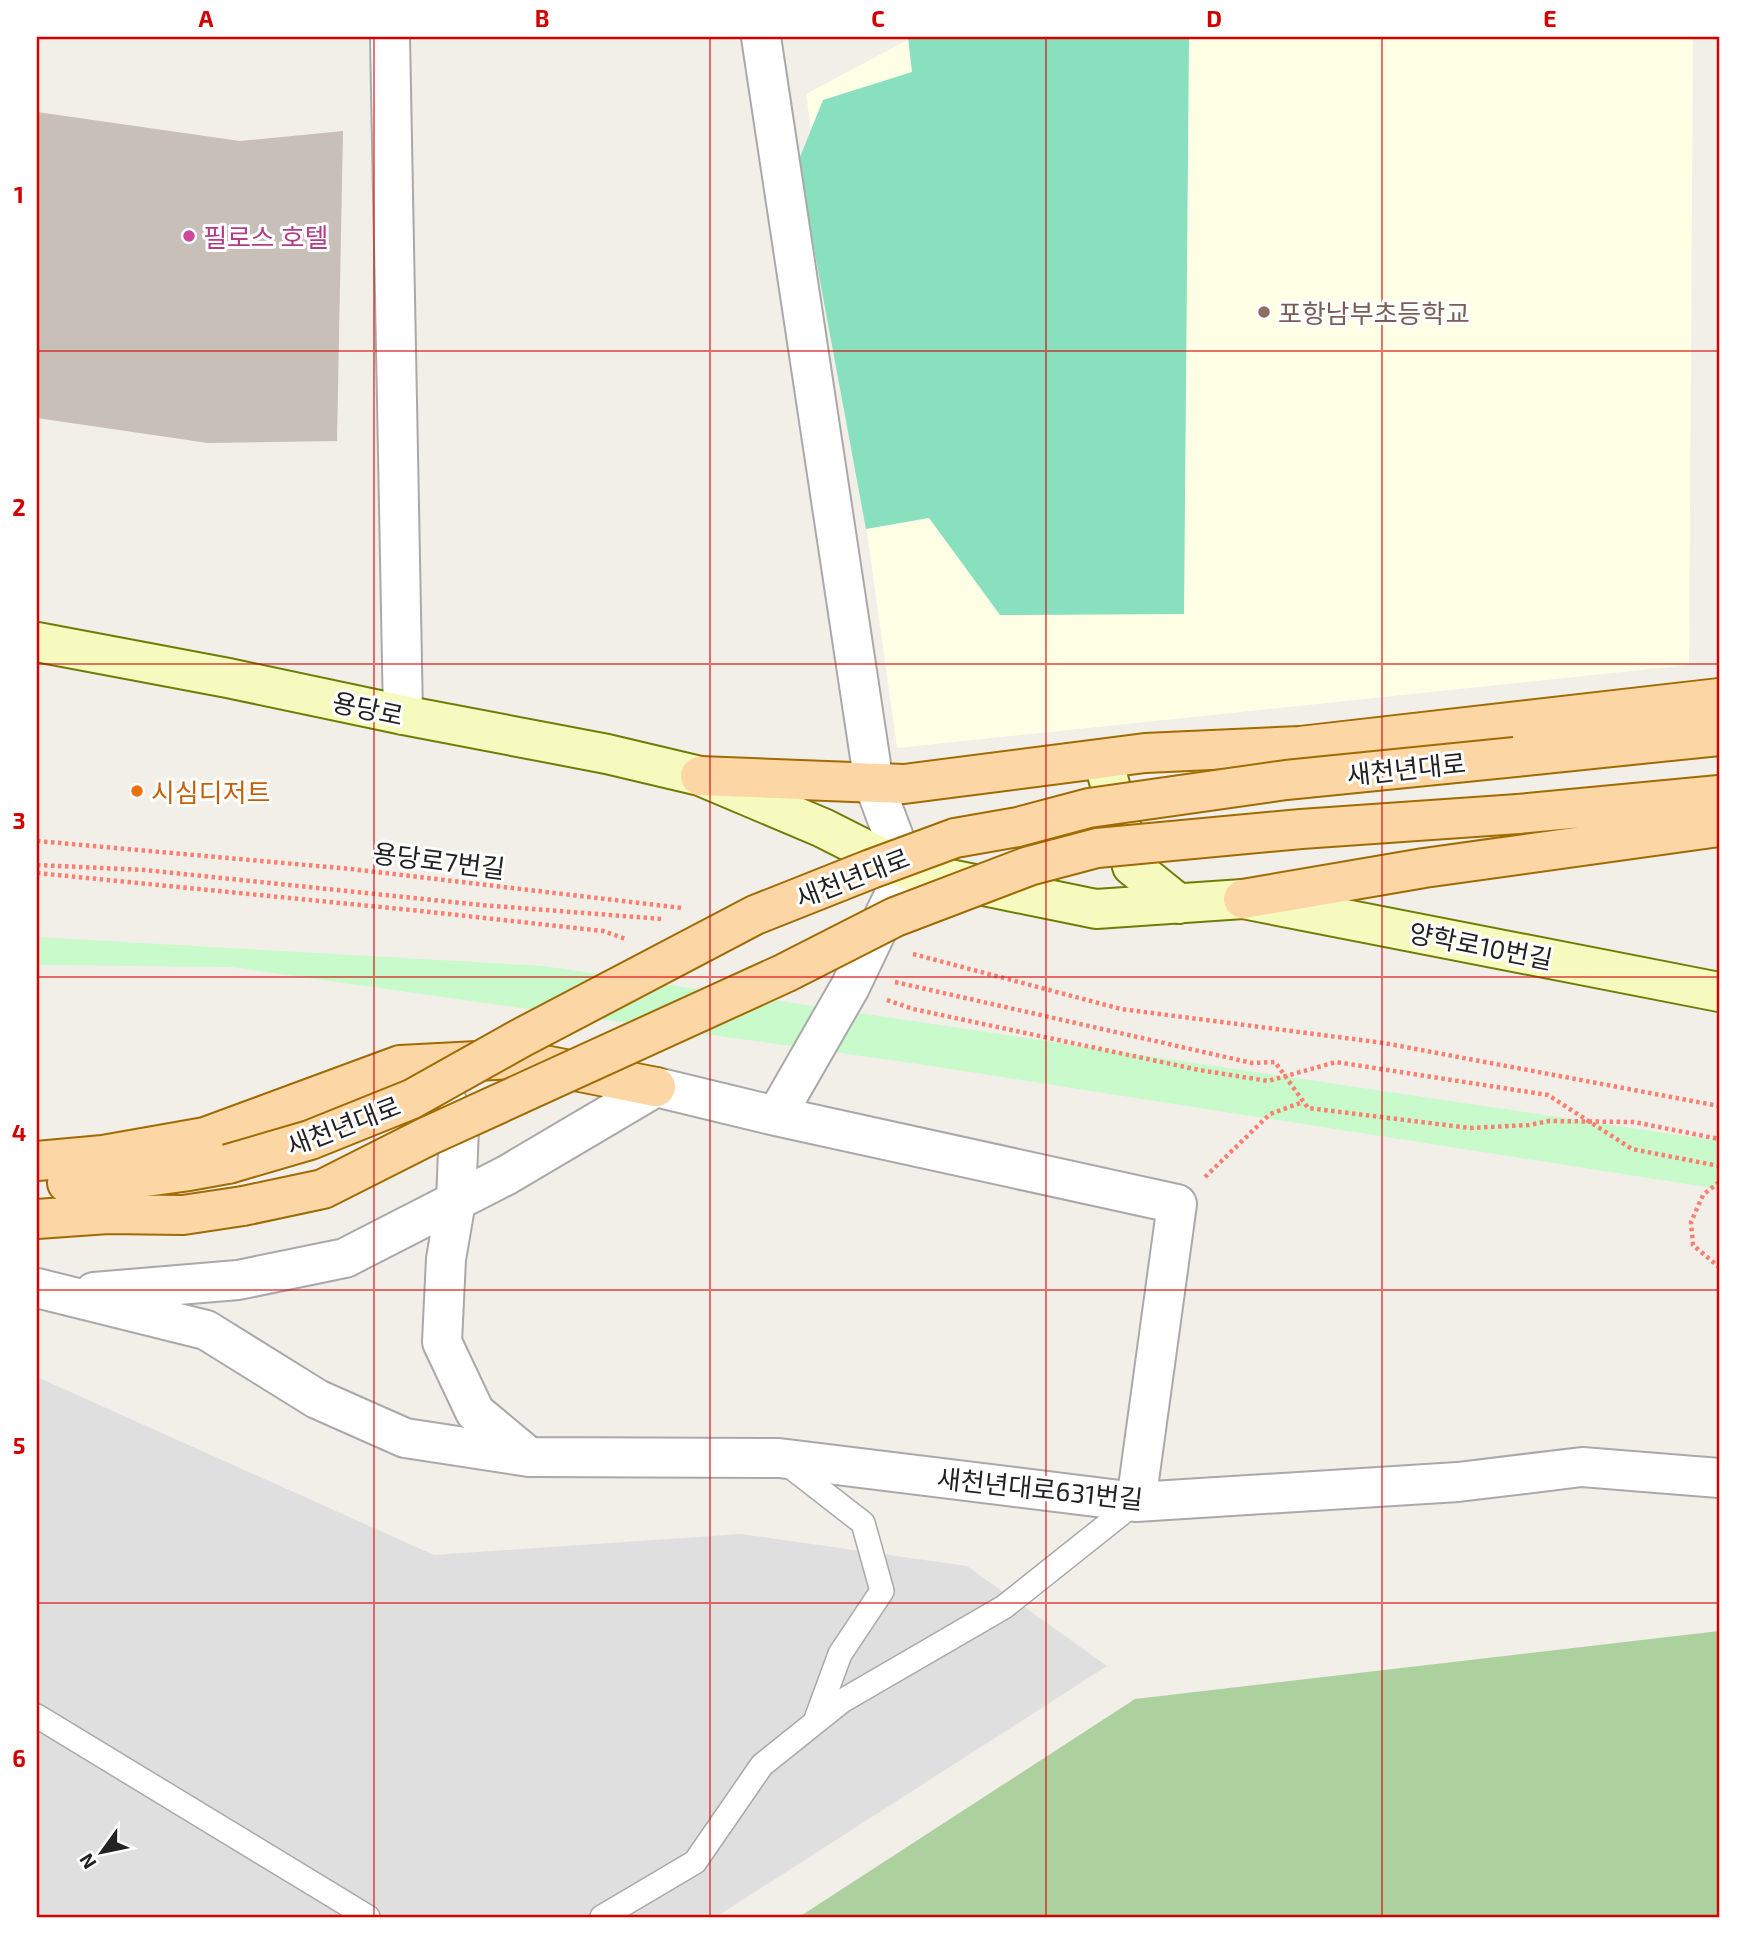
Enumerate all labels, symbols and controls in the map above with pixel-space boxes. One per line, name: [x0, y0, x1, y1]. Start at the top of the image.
text: A: [198, 4, 214, 32]
text: B: [535, 4, 549, 32]
text: C: [871, 4, 885, 32]
text: D: [1206, 4, 1222, 32]
text: E: [1543, 4, 1557, 32]
text: 1: [14, 180, 24, 208]
place label: 필로스 호텔: [203, 221, 328, 252]
marker: 필로스 호텔: [181, 228, 197, 244]
place label: 포항남부초등학교: [1278, 297, 1469, 328]
marker: 포항남부초등학교: [1256, 304, 1272, 320]
text: 2: [12, 493, 26, 521]
street label: 용당로: [330, 685, 406, 731]
street label: 새천년대로: [1345, 746, 1467, 790]
place label: 시심디저트: [151, 776, 271, 807]
marker: 시심디저트: [129, 783, 145, 799]
text: 3: [12, 806, 26, 834]
street label: 용당로7번길: [371, 837, 507, 883]
street label: 새천년대로: [791, 841, 913, 913]
street label: 양학로10번길: [1407, 916, 1555, 974]
street label: 새천년대로: [282, 1089, 404, 1161]
text: 4: [12, 1118, 26, 1146]
text: 5: [13, 1431, 25, 1459]
street label: 새천년대로631번길: [935, 1462, 1145, 1514]
text: 6: [12, 1744, 26, 1772]
north arrow: [66, 1818, 136, 1888]
text: N: [74, 1850, 101, 1874]

